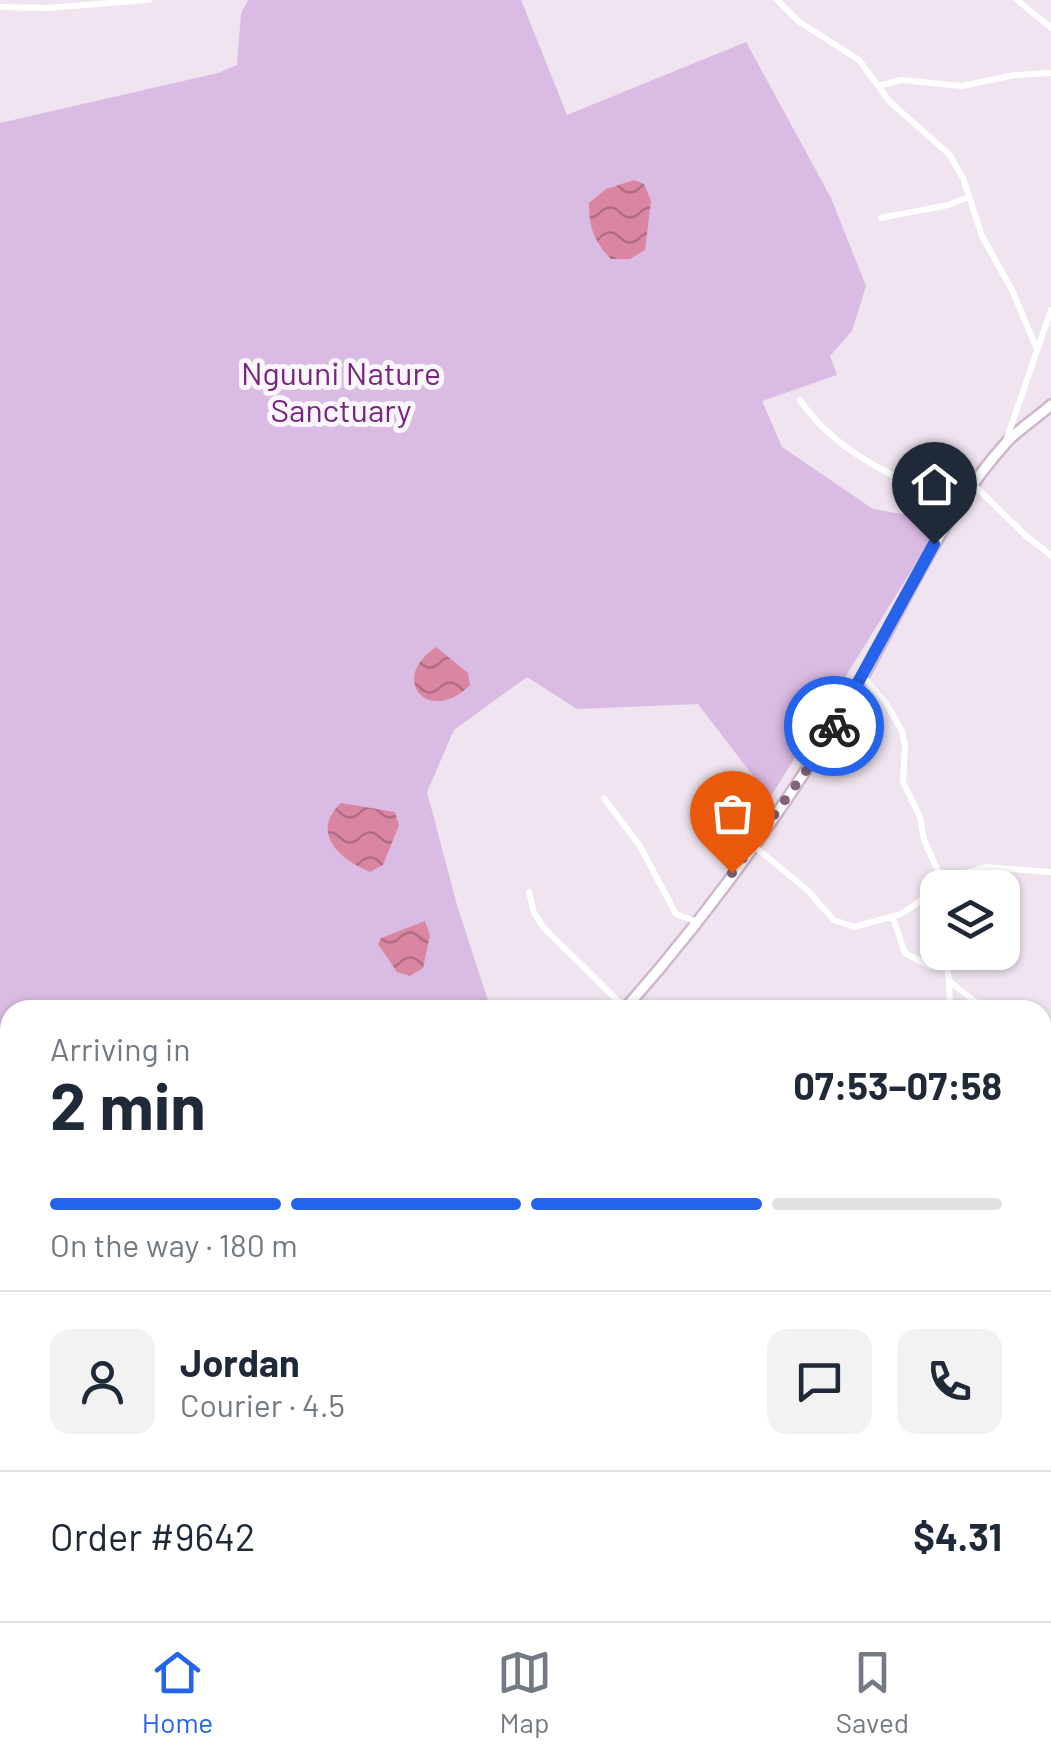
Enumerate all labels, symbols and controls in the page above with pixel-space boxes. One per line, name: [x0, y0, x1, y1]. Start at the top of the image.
park label: Nguuni Nature Sanctuary: [241, 353, 441, 428]
pin: [892, 442, 977, 545]
icon: home: [907, 457, 962, 512]
courier: [784, 676, 884, 776]
icon: bike: [807, 699, 862, 754]
pin: [690, 771, 775, 874]
icon: bag: [705, 786, 760, 841]
map controls: [920, 870, 1020, 970]
button: layers: [920, 870, 1020, 970]
text: Arriving in: [50, 1029, 190, 1067]
text: 07:53–07:58: [793, 1062, 1002, 1108]
text: 2 min: [50, 1065, 206, 1143]
text: On the way · 180 m: [50, 1225, 298, 1263]
button: person: [50, 1329, 155, 1434]
button: chat: [767, 1329, 872, 1434]
button: phone: [897, 1329, 1002, 1434]
text: Jordan: [180, 1339, 300, 1385]
text: Courier · 4.5: [180, 1385, 345, 1423]
text: Order #9642: [50, 1513, 255, 1559]
text: $4.31: [913, 1513, 1002, 1559]
tab: Home: [142, 1645, 213, 1739]
tab: Map: [497, 1645, 552, 1739]
tab: Saved: [836, 1645, 909, 1739]

